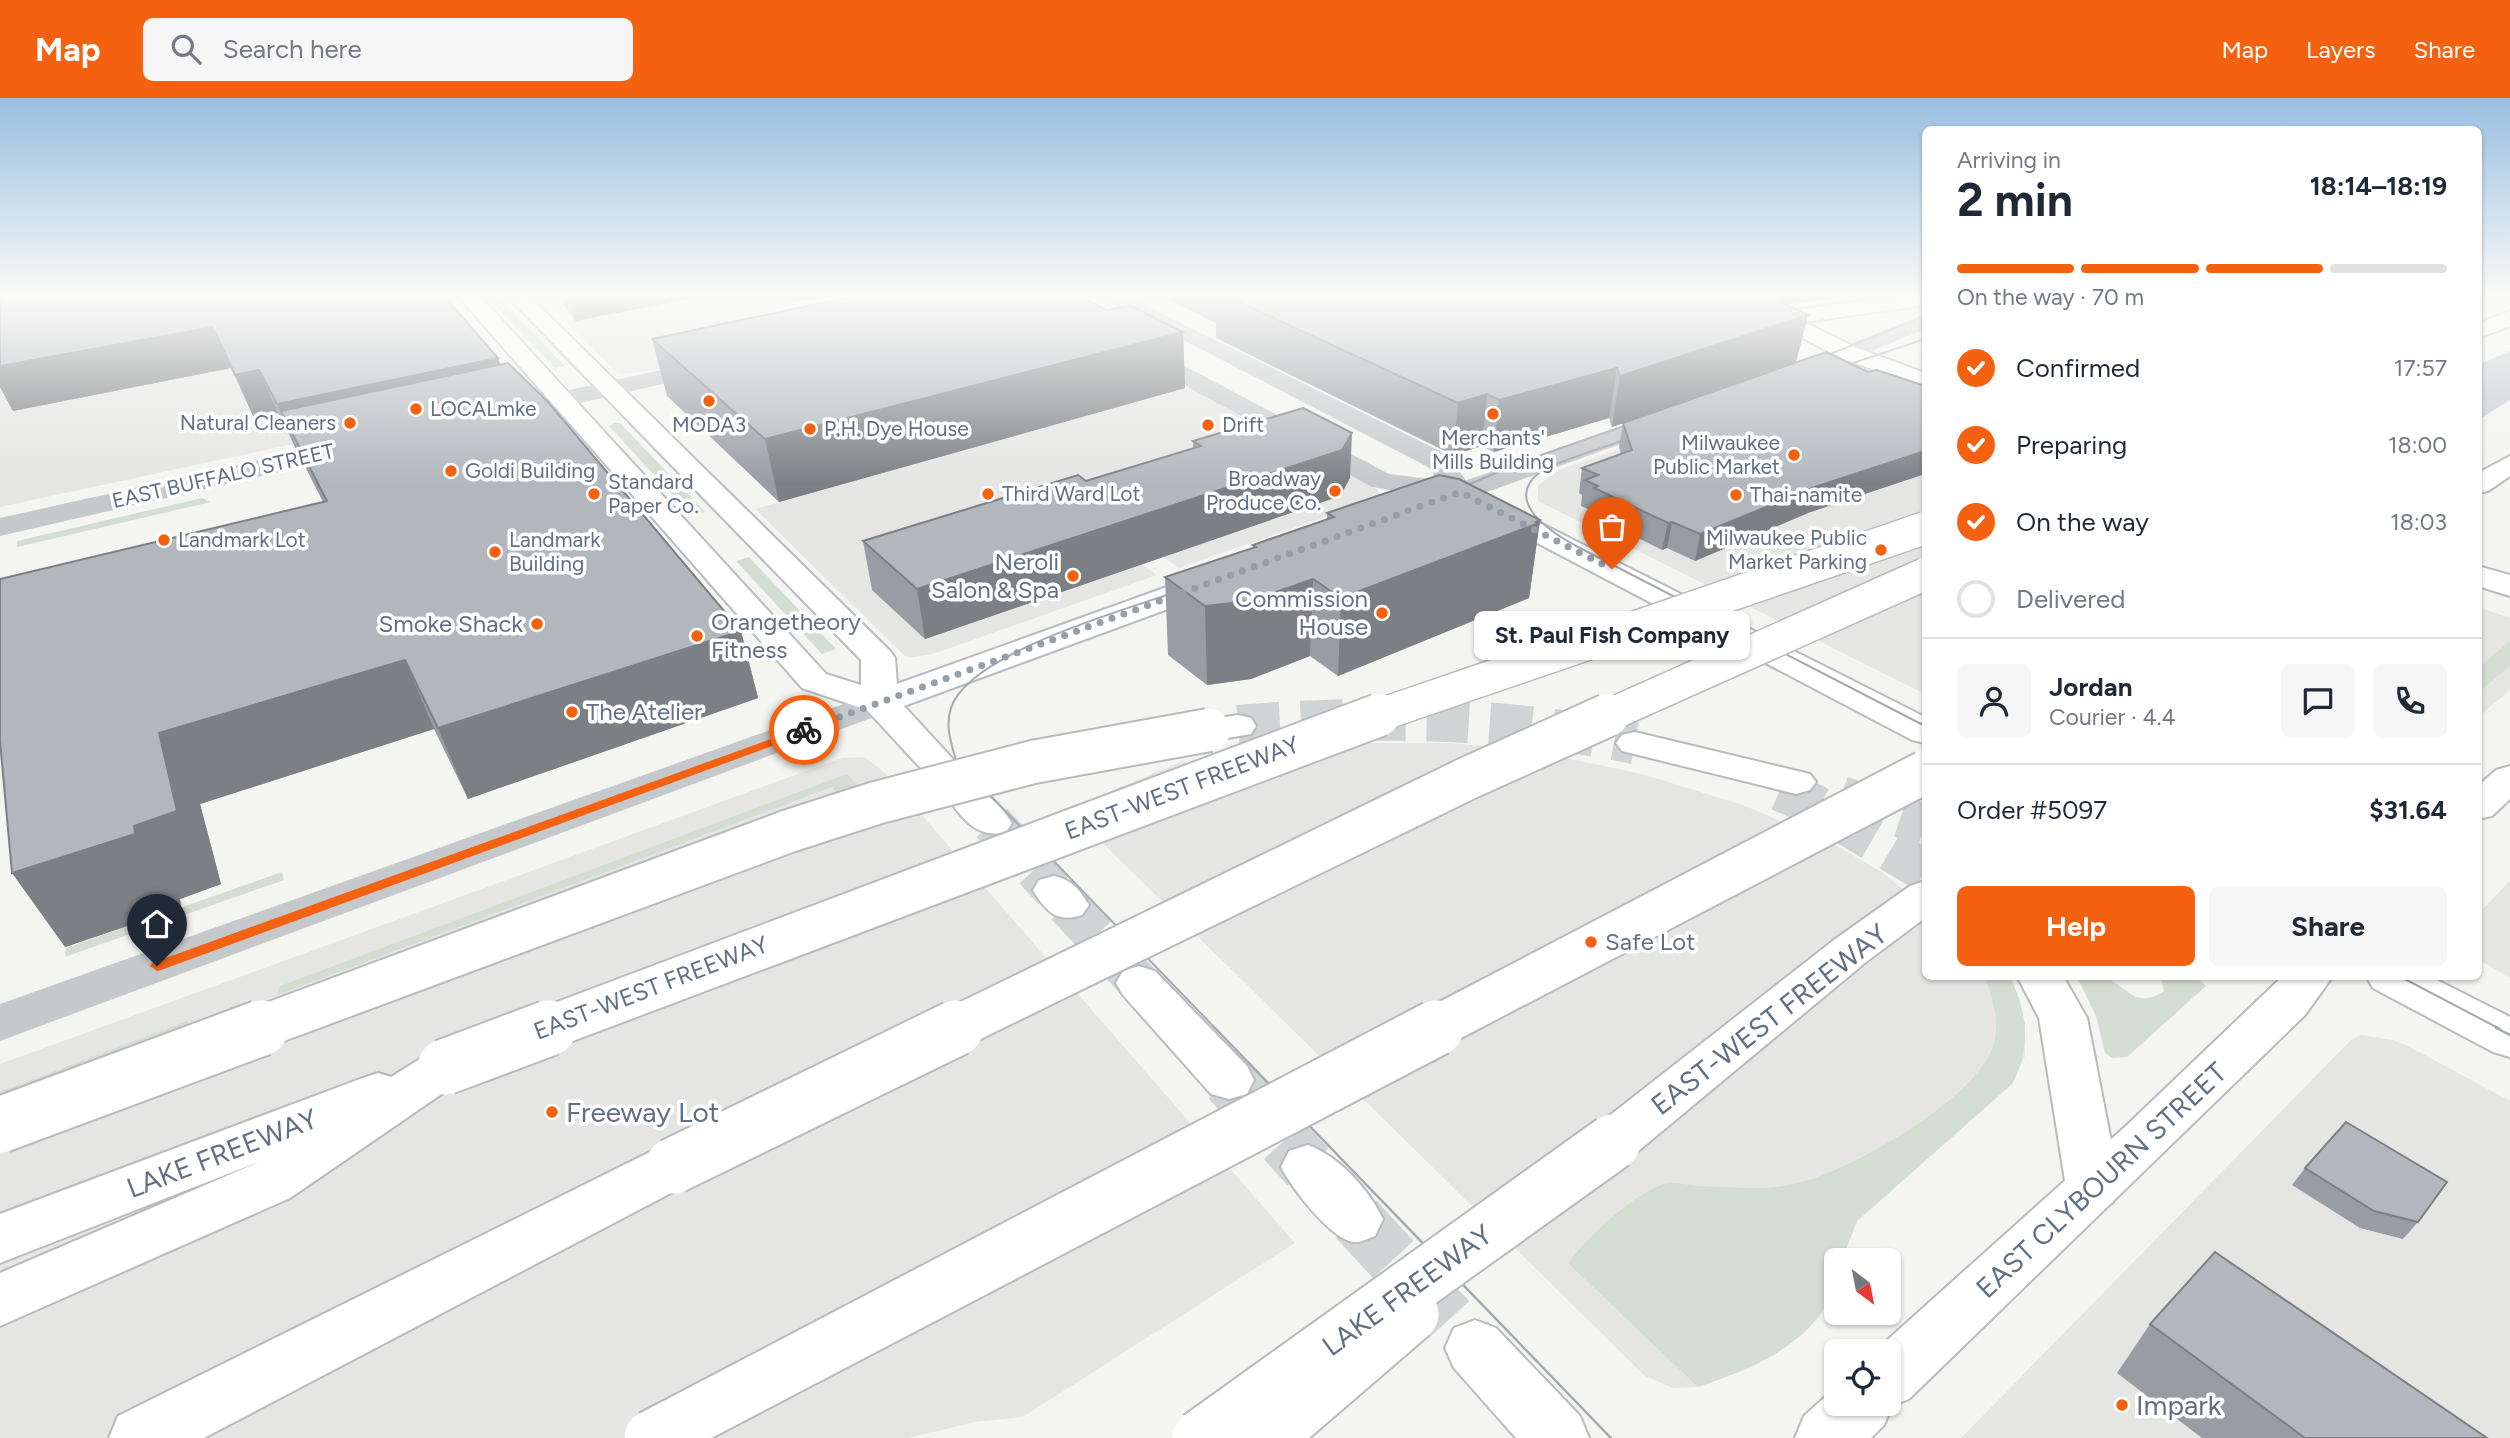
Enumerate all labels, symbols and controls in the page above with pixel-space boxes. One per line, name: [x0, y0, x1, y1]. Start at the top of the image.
search box: [143, 18, 633, 81]
text: Map: [35, 30, 101, 69]
icon: search: [167, 30, 205, 68]
text: Search here: [223, 33, 362, 65]
text: Map: [2221, 35, 2268, 64]
text: Layers: [2306, 35, 2375, 64]
text: Share: [2413, 35, 2475, 64]
text: Arriving in: [1957, 146, 2061, 174]
text: 18:14–18:19: [2310, 170, 2447, 202]
text: 2 min: [1957, 172, 2073, 228]
text: On the way · 70 m: [1957, 283, 2144, 311]
icon: check: [1957, 349, 1995, 387]
text: Confirmed: [2016, 352, 2140, 384]
text: 17:57: [2394, 354, 2447, 382]
marker: MODA3: [701, 393, 717, 409]
place label: LOCALmke: [430, 396, 536, 421]
marker: LOCALmke: [408, 401, 424, 417]
marker: Merchants' Mills Building: [1485, 406, 1501, 422]
place label: Natural Cleaners: [180, 410, 336, 435]
place label: MODA3: [672, 412, 746, 437]
place label: Drift: [1222, 412, 1264, 437]
marker: Natural Cleaners: [342, 415, 358, 431]
place label: P.H. Dye House: [824, 416, 969, 441]
marker: Drift: [1200, 417, 1216, 433]
marker: P.H. Dye House: [802, 421, 818, 437]
place label: Merchants' Mills Building: [1432, 425, 1554, 474]
icon: check: [1957, 426, 1995, 464]
text: Preparing: [2016, 429, 2127, 461]
place label: Milwaukee Public Market: [1653, 430, 1780, 479]
text: 18:00: [2388, 431, 2447, 459]
street label: EAST BUFFALO STREET: [109, 438, 337, 513]
marker: Milwaukee Public Market: [1786, 447, 1802, 463]
place label: Goldi Building: [465, 458, 595, 483]
marker: Goldi Building: [443, 463, 459, 479]
place label: Broadway Produce Co.: [1206, 466, 1321, 515]
place label: Standard Paper Co.: [608, 469, 699, 518]
place label: Third Ward Lot: [1002, 481, 1140, 506]
place label: Thai-namite: [1750, 482, 1862, 507]
marker: Broadway Produce Co.: [1327, 483, 1343, 499]
marker: Standard Paper Co.: [586, 486, 602, 502]
marker: Third Ward Lot: [980, 486, 996, 502]
marker: Thai-namite: [1728, 487, 1744, 503]
pin: [1582, 497, 1642, 569]
icon: check: [1957, 503, 1995, 541]
text: On the way: [2016, 506, 2149, 538]
icon: bag: [1593, 508, 1631, 546]
text: 18:03: [2390, 508, 2447, 536]
place label: Milwaukee Public Market Parking: [1706, 525, 1867, 574]
place label: Landmark Lot: [178, 527, 306, 552]
place label: Landmark Building: [509, 527, 601, 576]
marker: Landmark Lot: [156, 532, 172, 548]
marker: Milwaukee Public Market Parking: [1873, 542, 1889, 558]
marker: Landmark Building: [487, 544, 503, 560]
place label: Neroli Salon & Spa: [931, 547, 1059, 604]
marker: Neroli Salon & Spa: [1065, 568, 1081, 584]
text: Delivered: [2016, 583, 2125, 615]
place label: Commission House: [1235, 584, 1368, 641]
marker: Commission House: [1374, 605, 1390, 621]
place label: Orangetheory Fitness: [711, 607, 861, 664]
place label: Smoke Shack: [379, 609, 523, 638]
callout: St. Paul Fish Company: [1474, 611, 1750, 660]
marker: Smoke Shack: [529, 616, 545, 632]
text: St. Paul Fish Company: [1495, 621, 1729, 649]
marker: Orangetheory Fitness: [689, 628, 705, 644]
button: person: [1957, 664, 2031, 738]
button: chat: [2281, 664, 2355, 738]
button: phone: [2373, 664, 2447, 738]
text: Jordan: [2049, 671, 2132, 703]
courier: [769, 695, 839, 765]
place label: The Atelier: [586, 697, 702, 726]
text: Courier · 4.4: [2049, 703, 2176, 731]
marker: The Atelier: [564, 704, 580, 720]
icon: bike: [785, 711, 823, 749]
street label: EAST-WEST FREEWAY: [1060, 729, 1304, 846]
text: Order #5097: [1957, 794, 2107, 826]
text: $31.64: [2369, 794, 2447, 826]
button: Help: [1957, 886, 2195, 966]
button: Share: [2209, 886, 2447, 966]
pin: [127, 894, 187, 966]
icon: home: [138, 905, 176, 943]
street label: EAST-WEST FREEWAY: [1644, 916, 1894, 1122]
place label: Safe Lot: [1605, 927, 1695, 956]
street label: EAST-WEST FREEWAY: [529, 929, 773, 1046]
marker: Safe Lot: [1583, 934, 1599, 950]
street label: EAST CLYBOURN STREET: [1969, 1055, 2234, 1305]
place label: Freeway Lot: [566, 1095, 719, 1129]
street label: LAKE FREEWAY: [122, 1101, 322, 1205]
marker: Freeway Lot: [544, 1104, 560, 1120]
street label: LAKE FREEWAY: [1315, 1217, 1499, 1363]
north arrow: [1824, 1248, 1900, 1325]
map controls: [1824, 1248, 1901, 1416]
button: locate: [1824, 1339, 1901, 1416]
place label: Impark: [2136, 1388, 2222, 1422]
marker: Impark: [2114, 1397, 2130, 1413]

